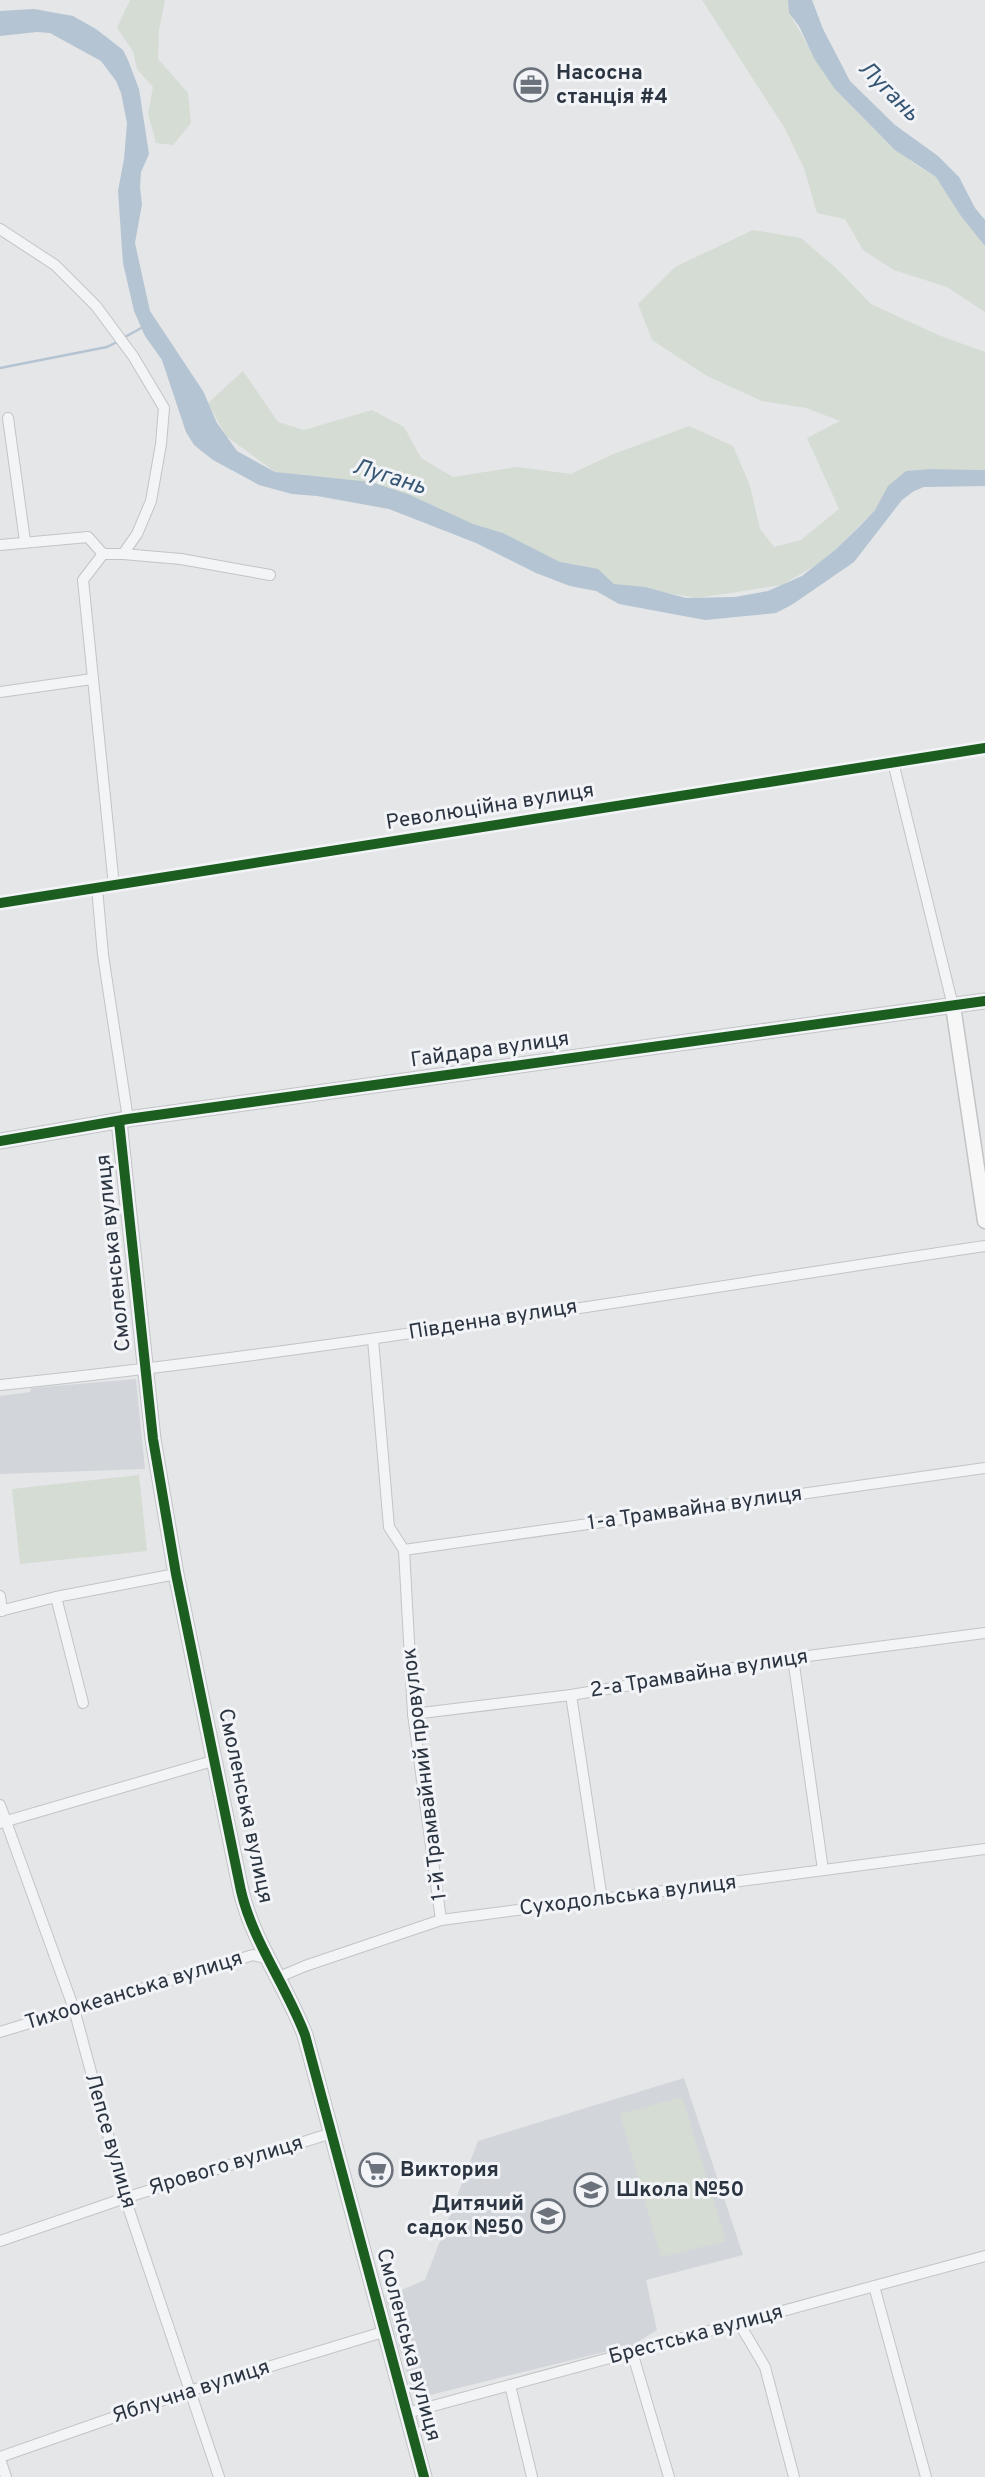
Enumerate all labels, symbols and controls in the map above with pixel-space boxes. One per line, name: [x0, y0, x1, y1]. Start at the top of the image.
water label: Лугань: [851, 55, 925, 129]
place label: Насосна станція #4: [556, 60, 668, 111]
office icon: Насосна станція #4: [512, 66, 550, 104]
water label: Лугань: [349, 453, 429, 503]
street label: Революційна вулиця: [384, 777, 596, 837]
street label: Гайдара вулиця: [409, 1026, 571, 1074]
street label: Смоленська вулиця: [90, 1153, 138, 1353]
street label: Південна вулиця: [407, 1293, 579, 1347]
street label: 1-а Трамвайна вулиця: [586, 1481, 804, 1537]
street label: 2-а Трамвайна вулиця: [588, 1643, 810, 1705]
street label: 1-й Трамвайний провулок: [396, 1646, 454, 1902]
street label: Смоленська вулиця: [211, 1706, 279, 1906]
street label: Суходольська вулиця: [518, 1869, 738, 1923]
street label: Тихоокеанська вулиця: [22, 1945, 246, 2037]
street label: Лепсе вулиця: [78, 2070, 142, 2212]
street label: Ярового вулиця: [145, 2130, 307, 2202]
supermarket icon: Виктория: [357, 2151, 395, 2189]
place label: Виктория: [400, 2157, 499, 2184]
school or university icon: Школа №50: [572, 2171, 610, 2209]
place label: Школа №50: [616, 2177, 744, 2204]
place label: Дитячий садок №50: [406, 2191, 524, 2242]
school or university icon: Дитячий садок №50: [529, 2197, 567, 2235]
street label: Смоленська вулиця: [369, 2246, 447, 2444]
street label: Брестська вулиця: [606, 2299, 786, 2371]
street label: Яблучна вулиця: [109, 2354, 273, 2430]

